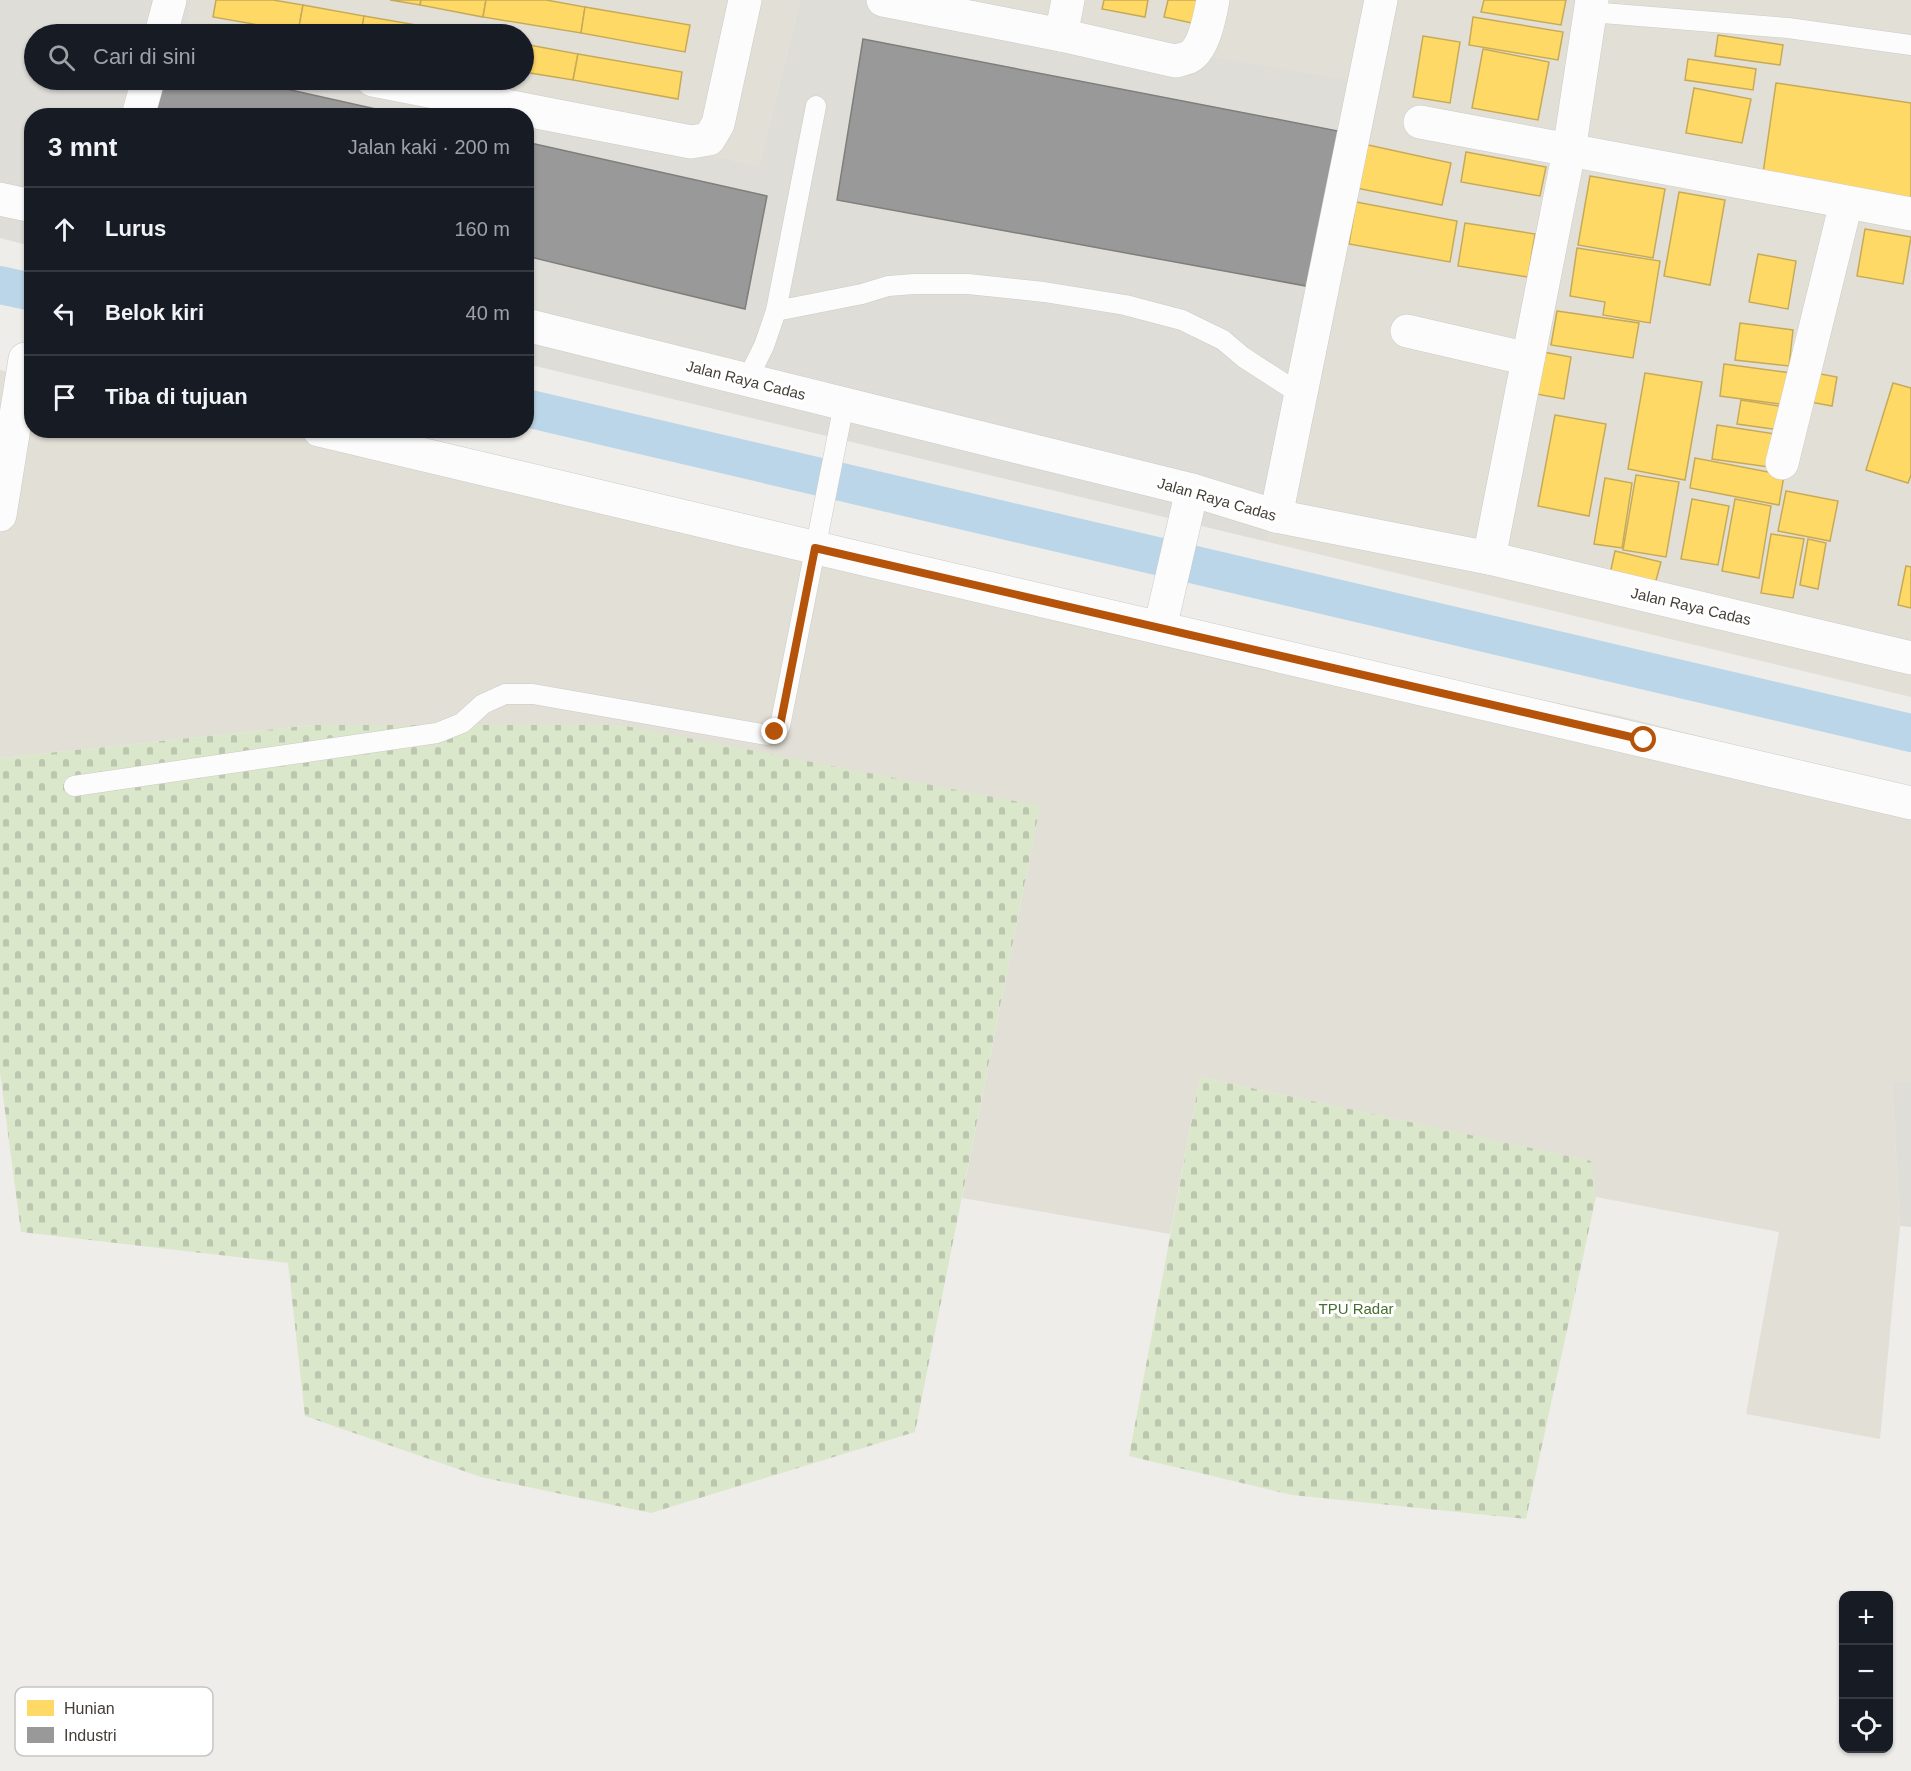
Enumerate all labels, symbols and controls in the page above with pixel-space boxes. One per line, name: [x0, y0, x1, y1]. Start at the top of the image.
search box: [24, 24, 534, 90]
icon: search: [45, 41, 78, 74]
text: Cari di sini: [93, 44, 196, 69]
text: 3 mnt: [48, 132, 117, 162]
text: Jalan kaki · 200 m: [348, 136, 510, 158]
icon: ahead: [48, 213, 81, 246]
text: Lurus: [105, 216, 166, 241]
text: 160 m: [454, 218, 510, 240]
icon: left: [48, 297, 81, 330]
text: Belok kiri: [105, 300, 204, 325]
text: 40 m: [466, 302, 510, 324]
street label: Jalan Raya Cadas: [684, 357, 808, 403]
icon: arrive: [48, 381, 81, 414]
text: Tiba di tujuan: [105, 384, 248, 409]
street label: Jalan Raya Cadas: [1156, 474, 1278, 524]
street label: Jalan Raya Cadas: [1629, 584, 1753, 628]
route end: [761, 718, 787, 744]
route start: [1630, 726, 1656, 752]
park label: TPU Radar: [1318, 1300, 1394, 1317]
map controls: [1839, 1591, 1893, 1753]
button: +: [1839, 1591, 1893, 1645]
button: −: [1839, 1645, 1893, 1699]
legend: [15, 1687, 213, 1756]
button: locate: [1839, 1699, 1893, 1753]
text: Hunian: [64, 1700, 115, 1717]
text: Industri: [64, 1727, 116, 1744]

